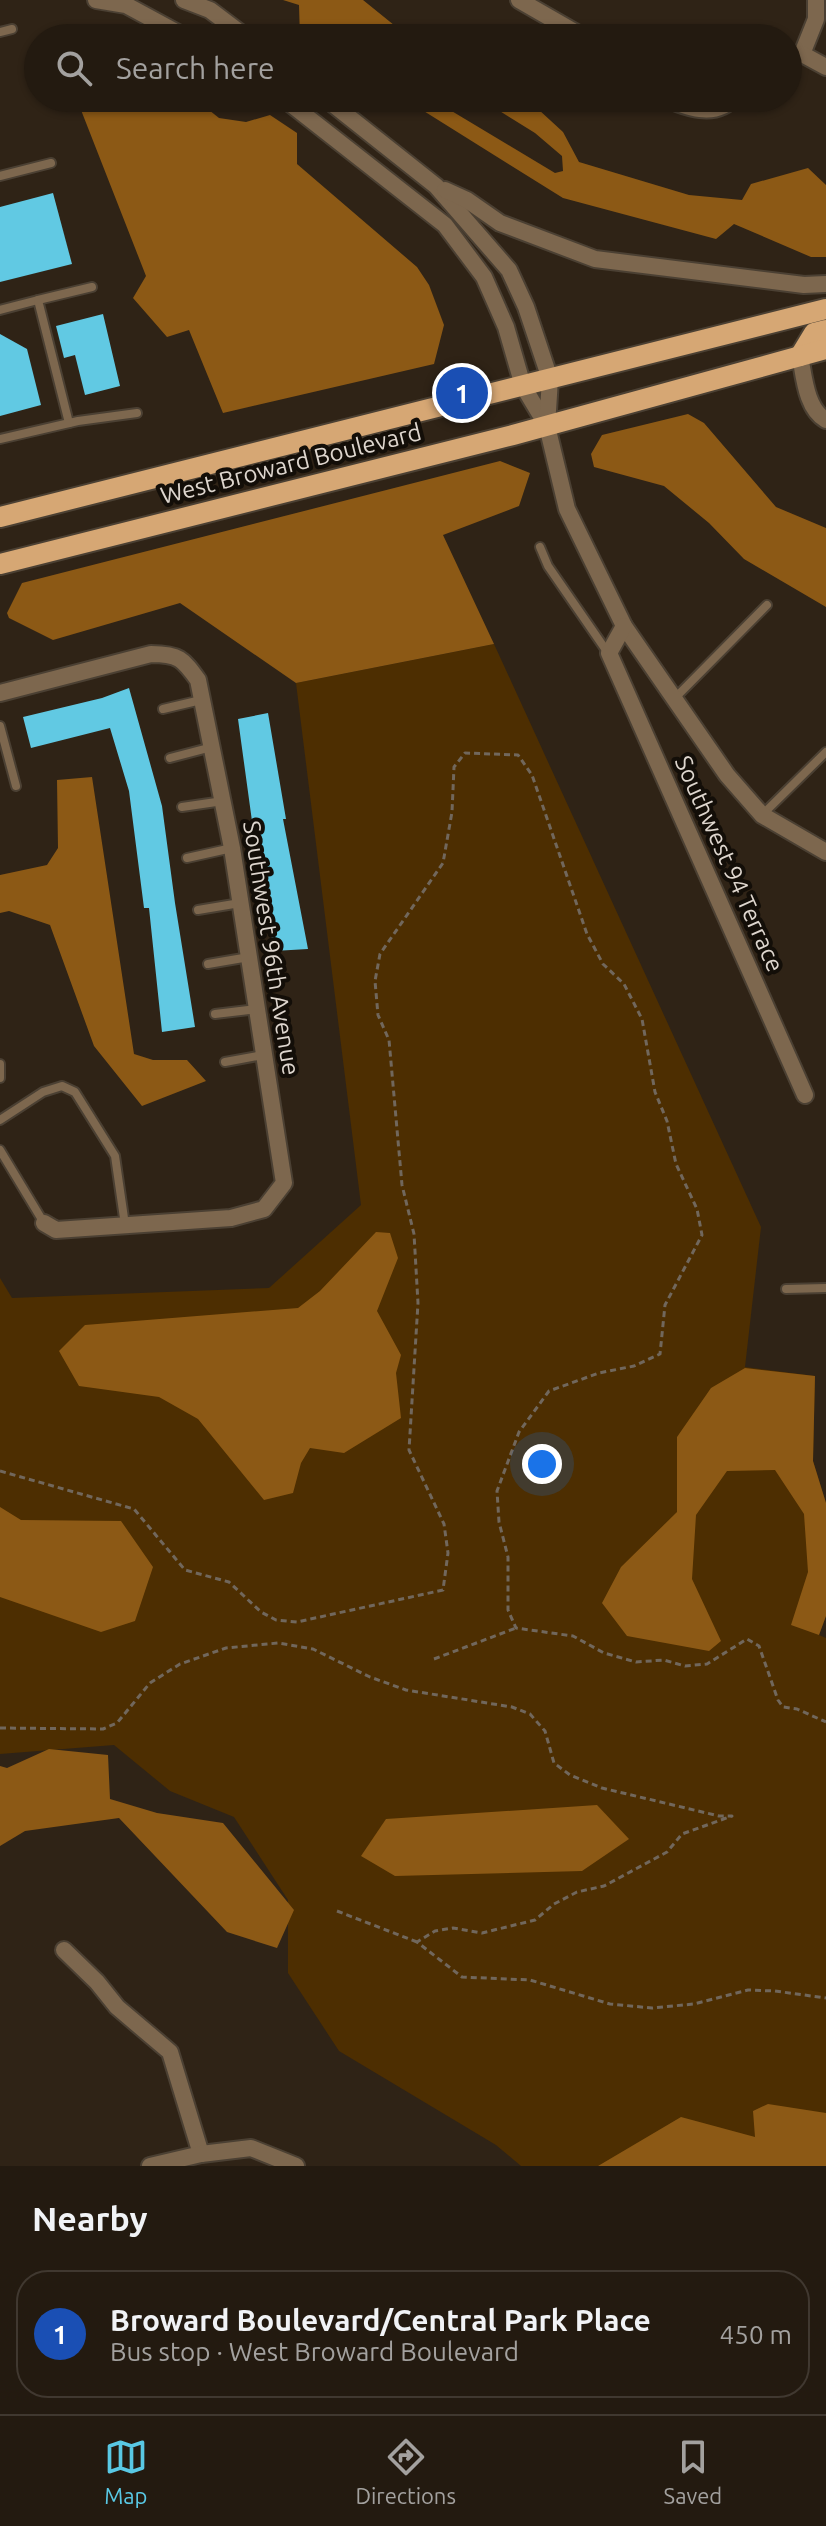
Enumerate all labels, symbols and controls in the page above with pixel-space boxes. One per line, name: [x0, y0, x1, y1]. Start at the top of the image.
search box: [24, 24, 802, 112]
icon: search: [52, 46, 96, 90]
text: Search here: [116, 51, 275, 85]
pin: 1: [436, 363, 488, 423]
street label: West Broward Boulevard: [158, 418, 424, 509]
street label: Southwest 94 Terrace: [670, 752, 789, 976]
street label: Southwest 96th Avenue: [238, 819, 305, 1077]
your location: [522, 1444, 562, 1484]
text: Nearby: [32, 2199, 147, 2237]
text: Broward Boulevard/Central Park Place: [110, 2303, 651, 2337]
text: 1: [53, 2320, 67, 2349]
text: 450 m: [720, 2320, 792, 2349]
text: Bus stop · West Broward Boulevard: [110, 2337, 519, 2366]
tab: Map: [104, 2435, 148, 2508]
tab: Directions: [355, 2435, 456, 2508]
tab: Saved: [664, 2435, 722, 2508]

